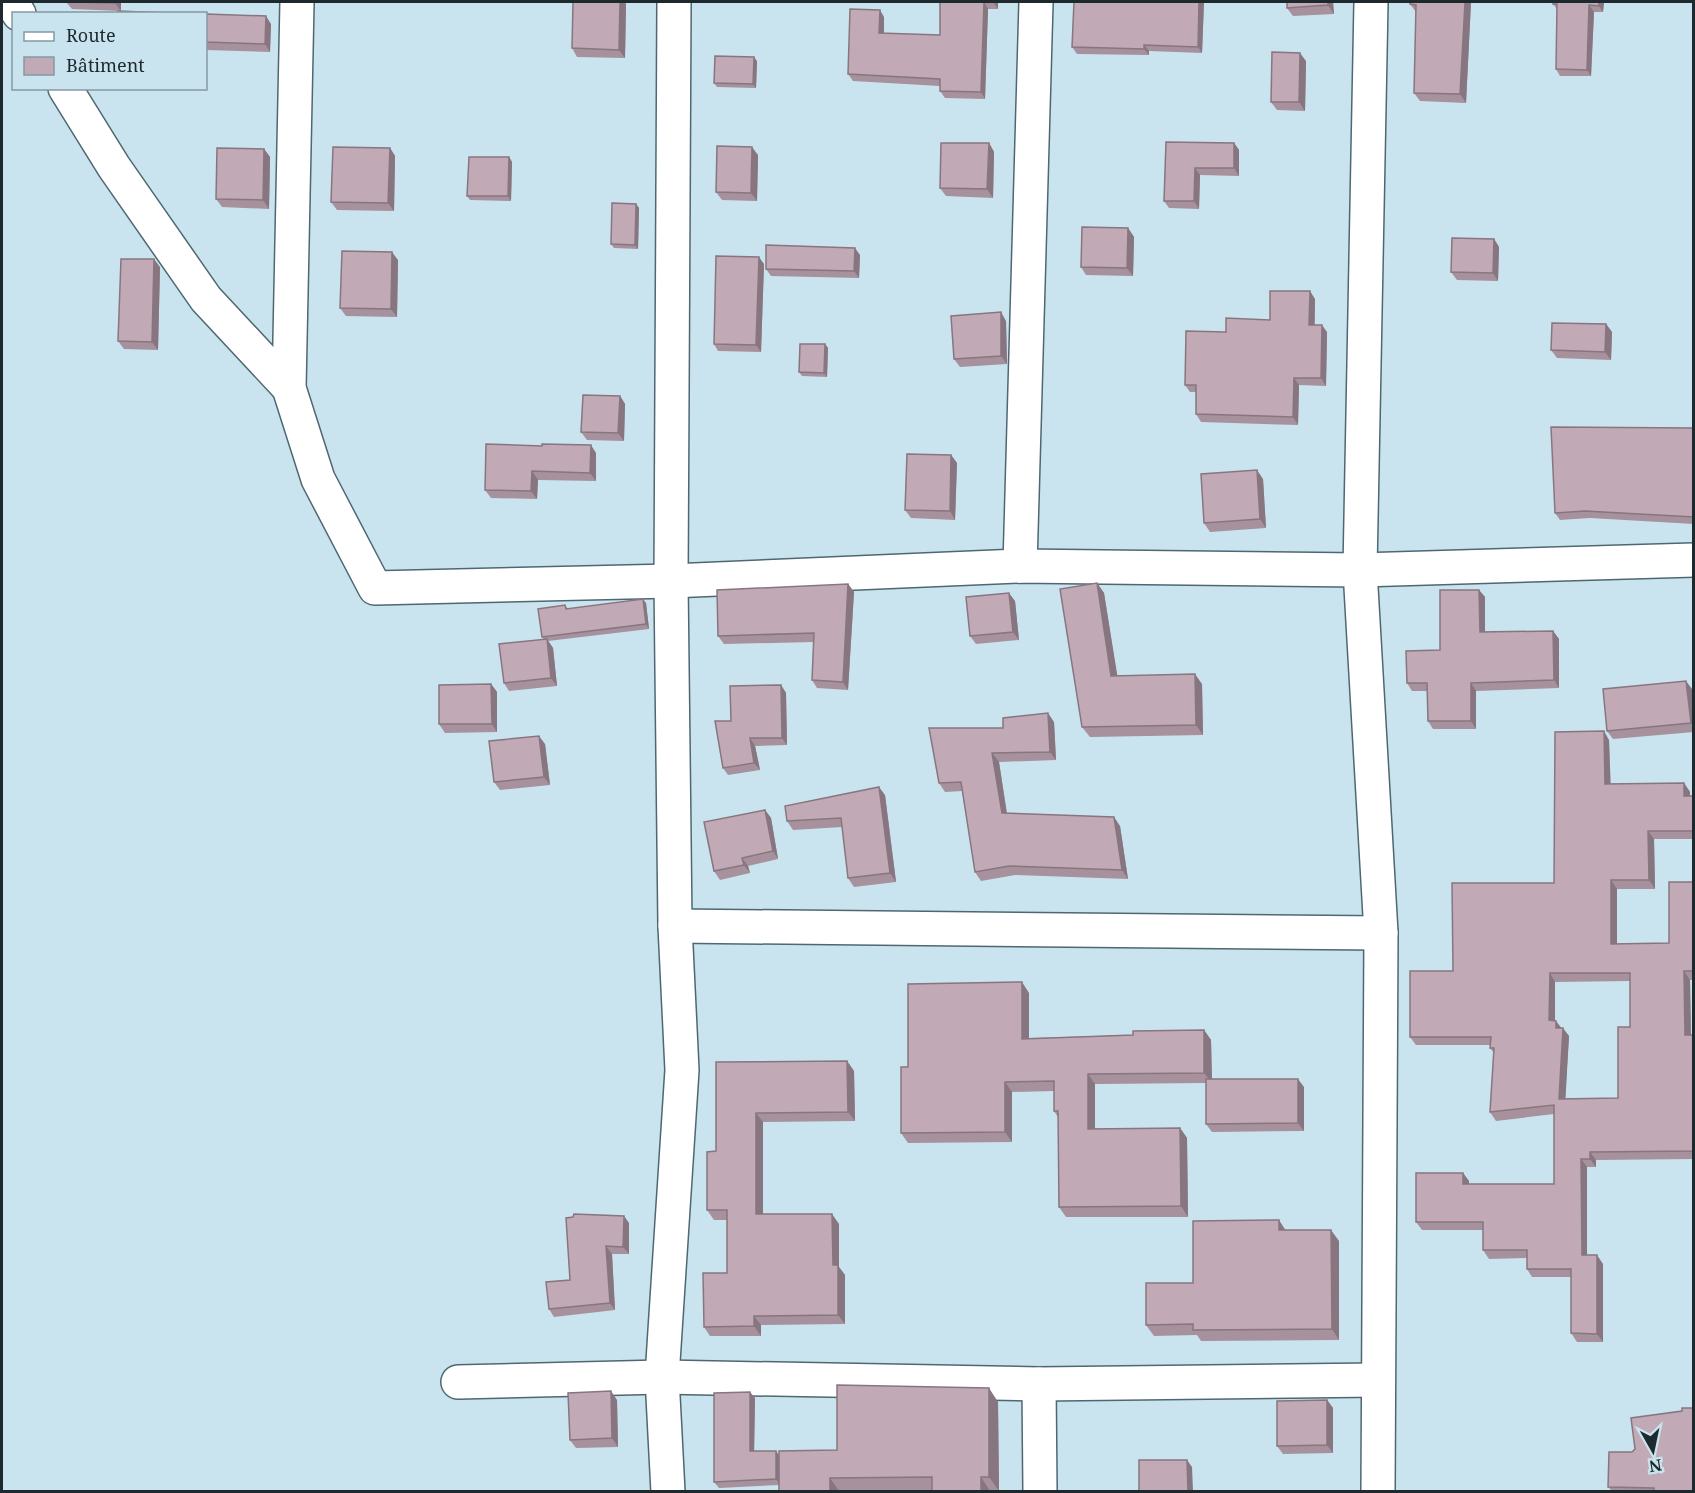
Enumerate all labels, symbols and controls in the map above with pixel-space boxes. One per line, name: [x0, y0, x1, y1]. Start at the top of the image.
legend: [12, 12, 207, 90]
text: Route: [66, 23, 116, 47]
text: Bâtiment: [66, 53, 145, 77]
north arrow: [1623, 1421, 1683, 1481]
text: N: [1647, 1454, 1663, 1478]

